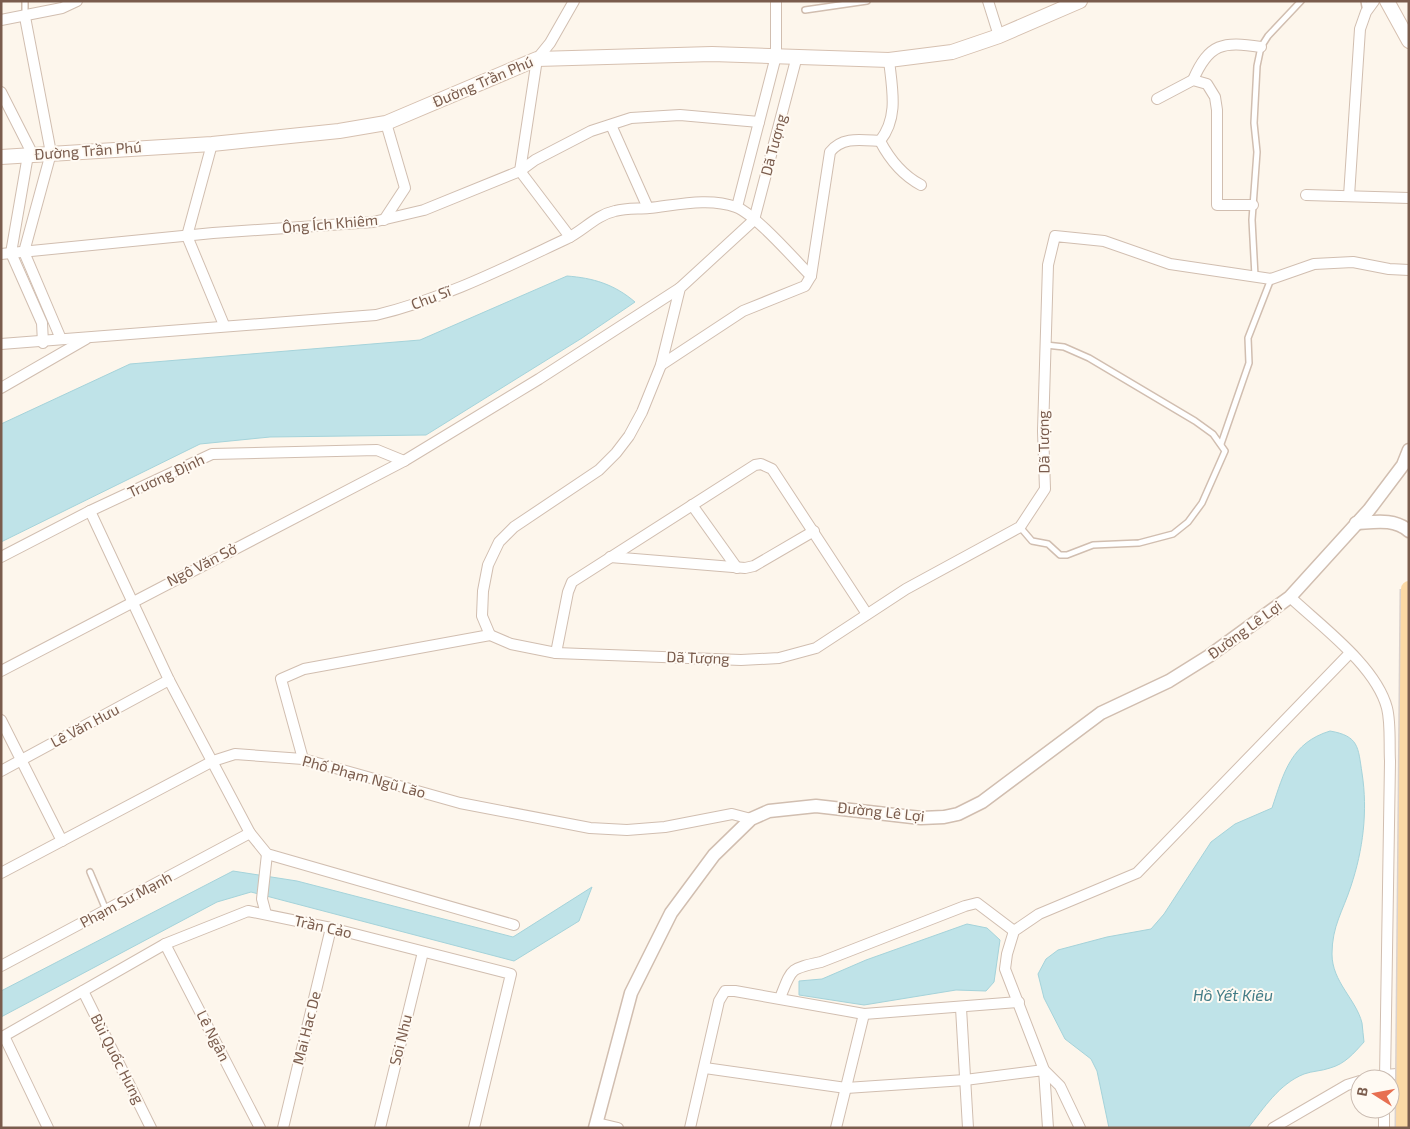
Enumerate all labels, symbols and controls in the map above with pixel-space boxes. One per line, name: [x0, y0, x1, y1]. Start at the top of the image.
street label: Đường Trần Phú: [430, 52, 536, 110]
street label: Dã Tượng: [756, 111, 790, 178]
street label: Đường Trần Phú: [34, 137, 142, 163]
street label: Ông Ích Khiêm: [281, 210, 379, 236]
street label: Chu Sĩ: [408, 281, 454, 313]
street label: Dã Tượng: [1033, 410, 1053, 474]
street label: Trương Định: [124, 449, 207, 501]
street label: Ngô Văn Sở: [163, 539, 240, 589]
street label: Đường Lê Lợi: [1204, 596, 1285, 662]
street label: Dã Tượng: [666, 647, 731, 667]
street label: Lê Văn Hưu: [47, 700, 122, 751]
street label: Phố Phạm Ngũ Lão: [301, 751, 428, 801]
street label: Đường Lê Lợi: [837, 797, 925, 825]
street label: Phạm Sư Mạnh: [76, 867, 175, 931]
street label: Trần Cảo: [292, 911, 354, 941]
water label: Hồ Yết Kiêu: [1193, 985, 1273, 1004]
street label: Mai Hac De: [288, 989, 324, 1067]
street label: Lê Ngân: [193, 1007, 234, 1064]
street label: Bùi Quốc Hưng: [87, 1010, 149, 1108]
street label: Soi Nhu: [385, 1012, 415, 1067]
north arrow: [1350, 1069, 1400, 1119]
text: B: [1353, 1085, 1371, 1097]

